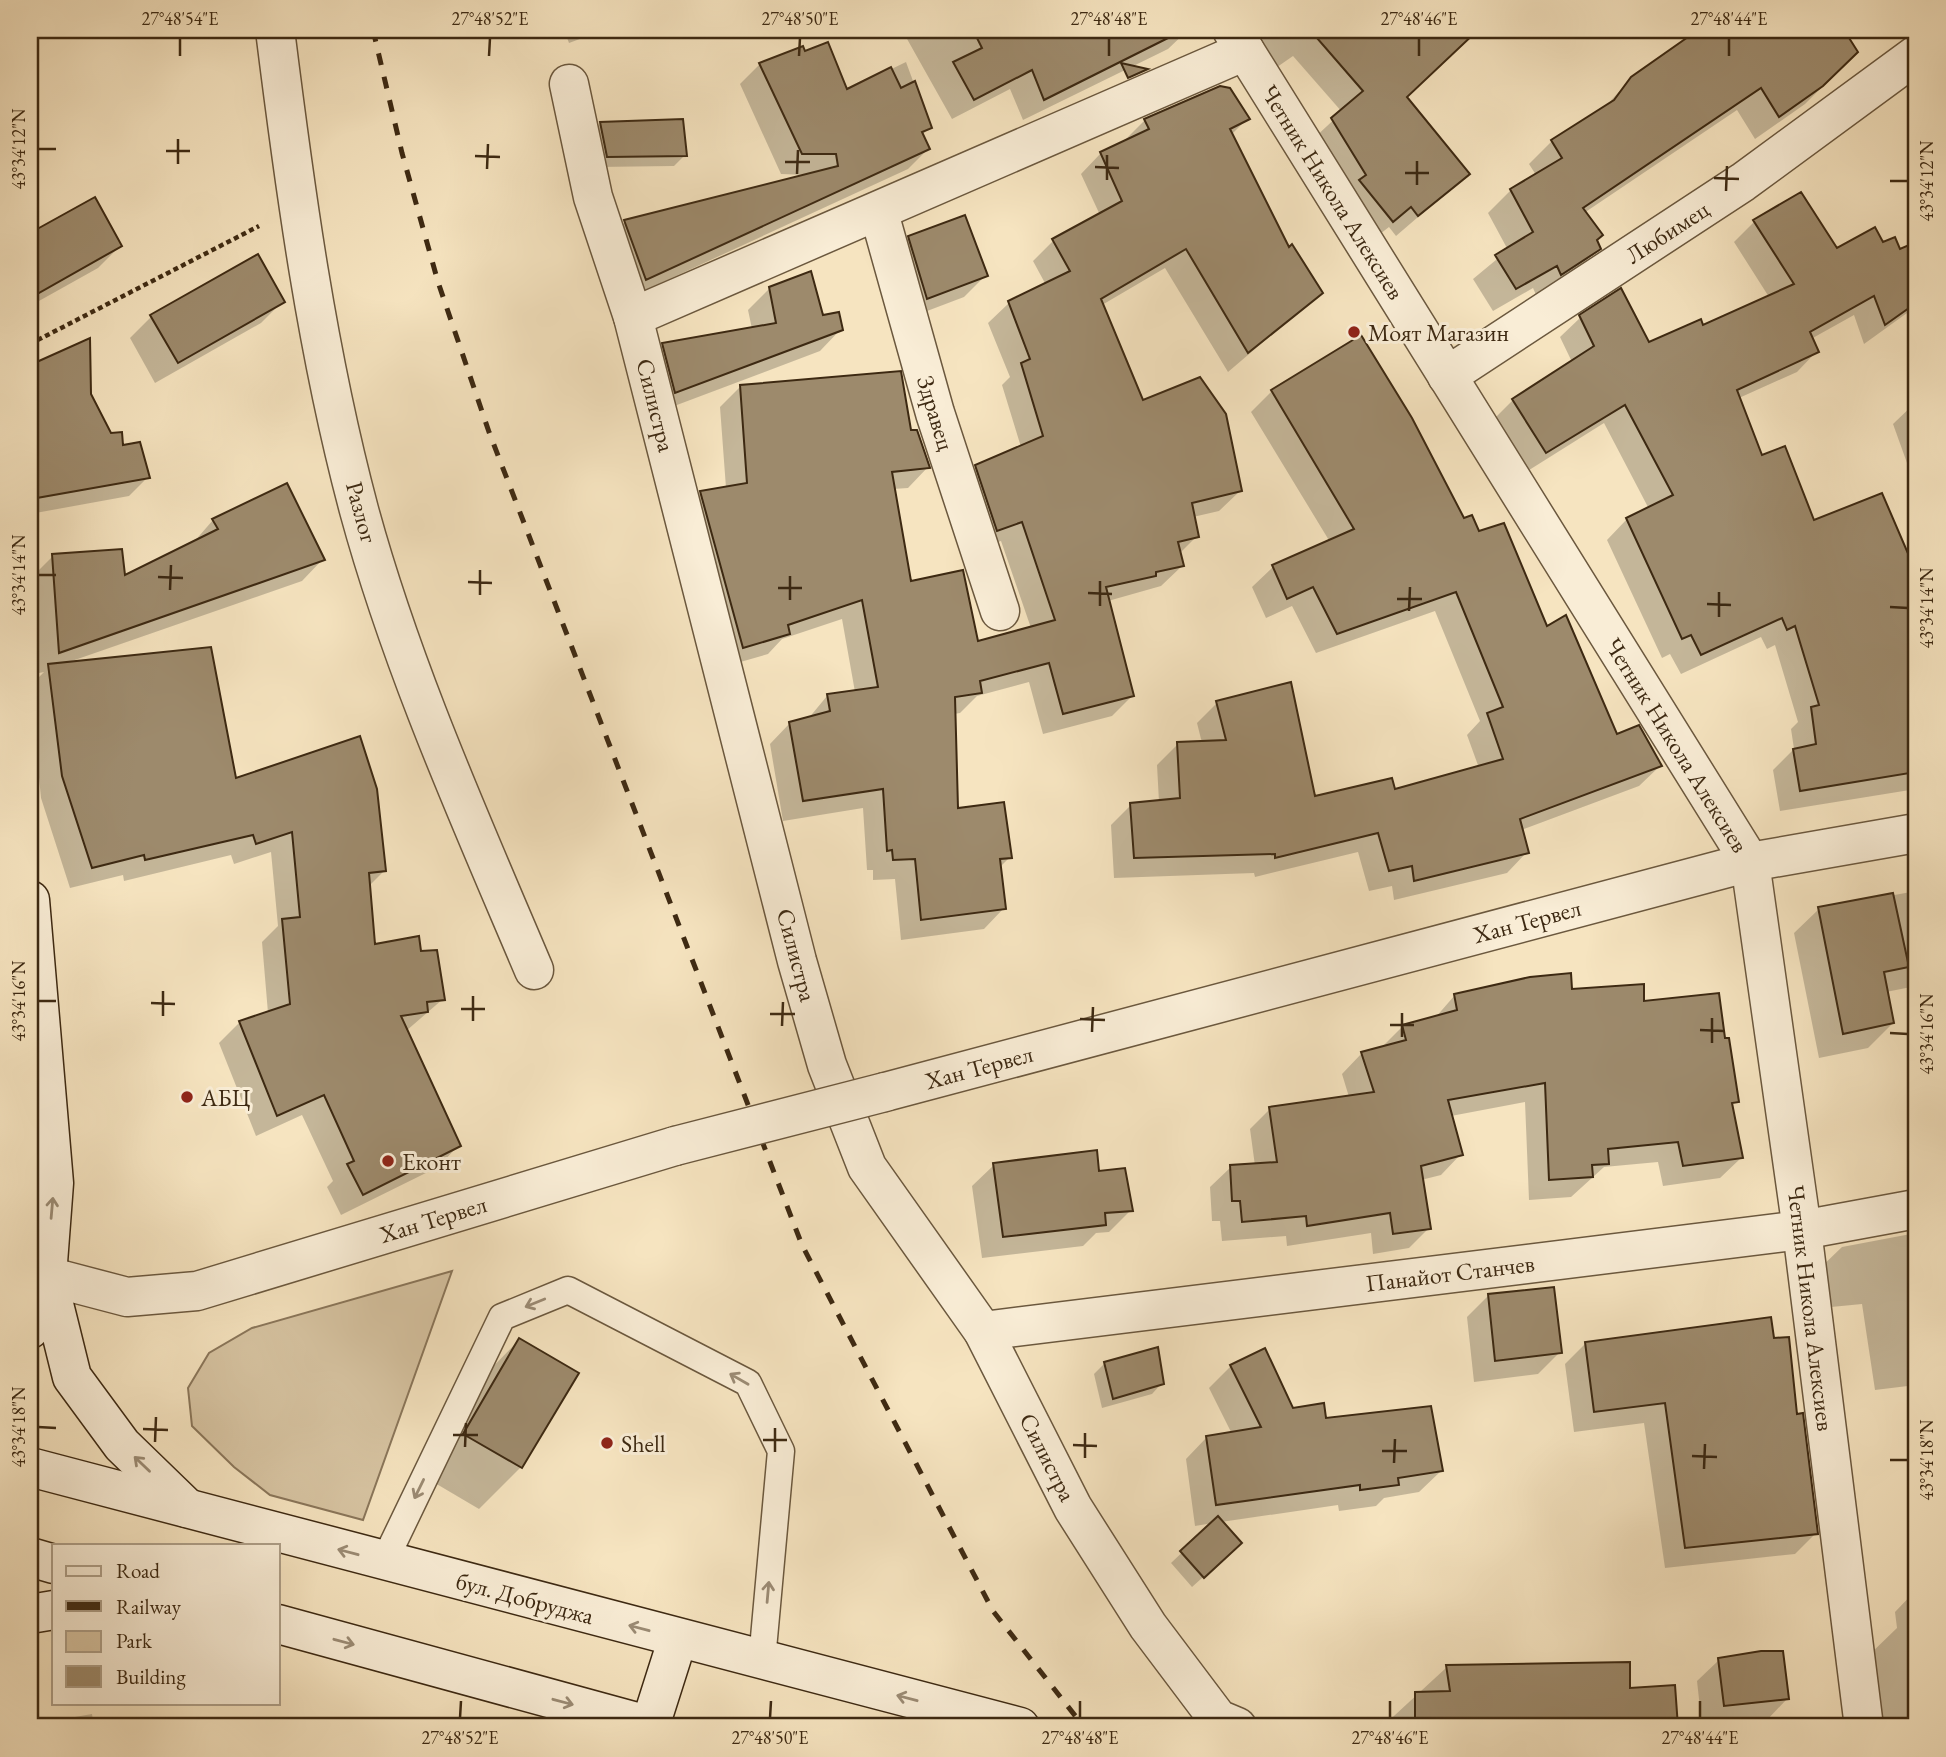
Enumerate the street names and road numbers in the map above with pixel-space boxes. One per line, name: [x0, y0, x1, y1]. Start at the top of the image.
street label: Четник Никола Алексиев: [1254, 79, 1412, 305]
street label: Любимец: [1619, 193, 1715, 270]
street label: Силистра: [629, 355, 683, 455]
street label: Здравец: [910, 372, 962, 455]
street label: Разлог: [339, 478, 385, 546]
street label: Четник Никола Алексиев: [1598, 632, 1756, 858]
street label: Хан Тервел: [1469, 892, 1584, 951]
street label: Силистра: [770, 905, 824, 1005]
street label: Хан Тервел: [921, 1038, 1036, 1097]
street label: Четник Никола Алексиев: [1781, 1183, 1841, 1433]
street label: Хан Тервел: [375, 1188, 490, 1250]
street label: Панайот Станчев: [1364, 1247, 1536, 1299]
street label: Силистра: [1013, 1408, 1084, 1507]
street label: бул. Добруджа: [453, 1565, 598, 1631]

